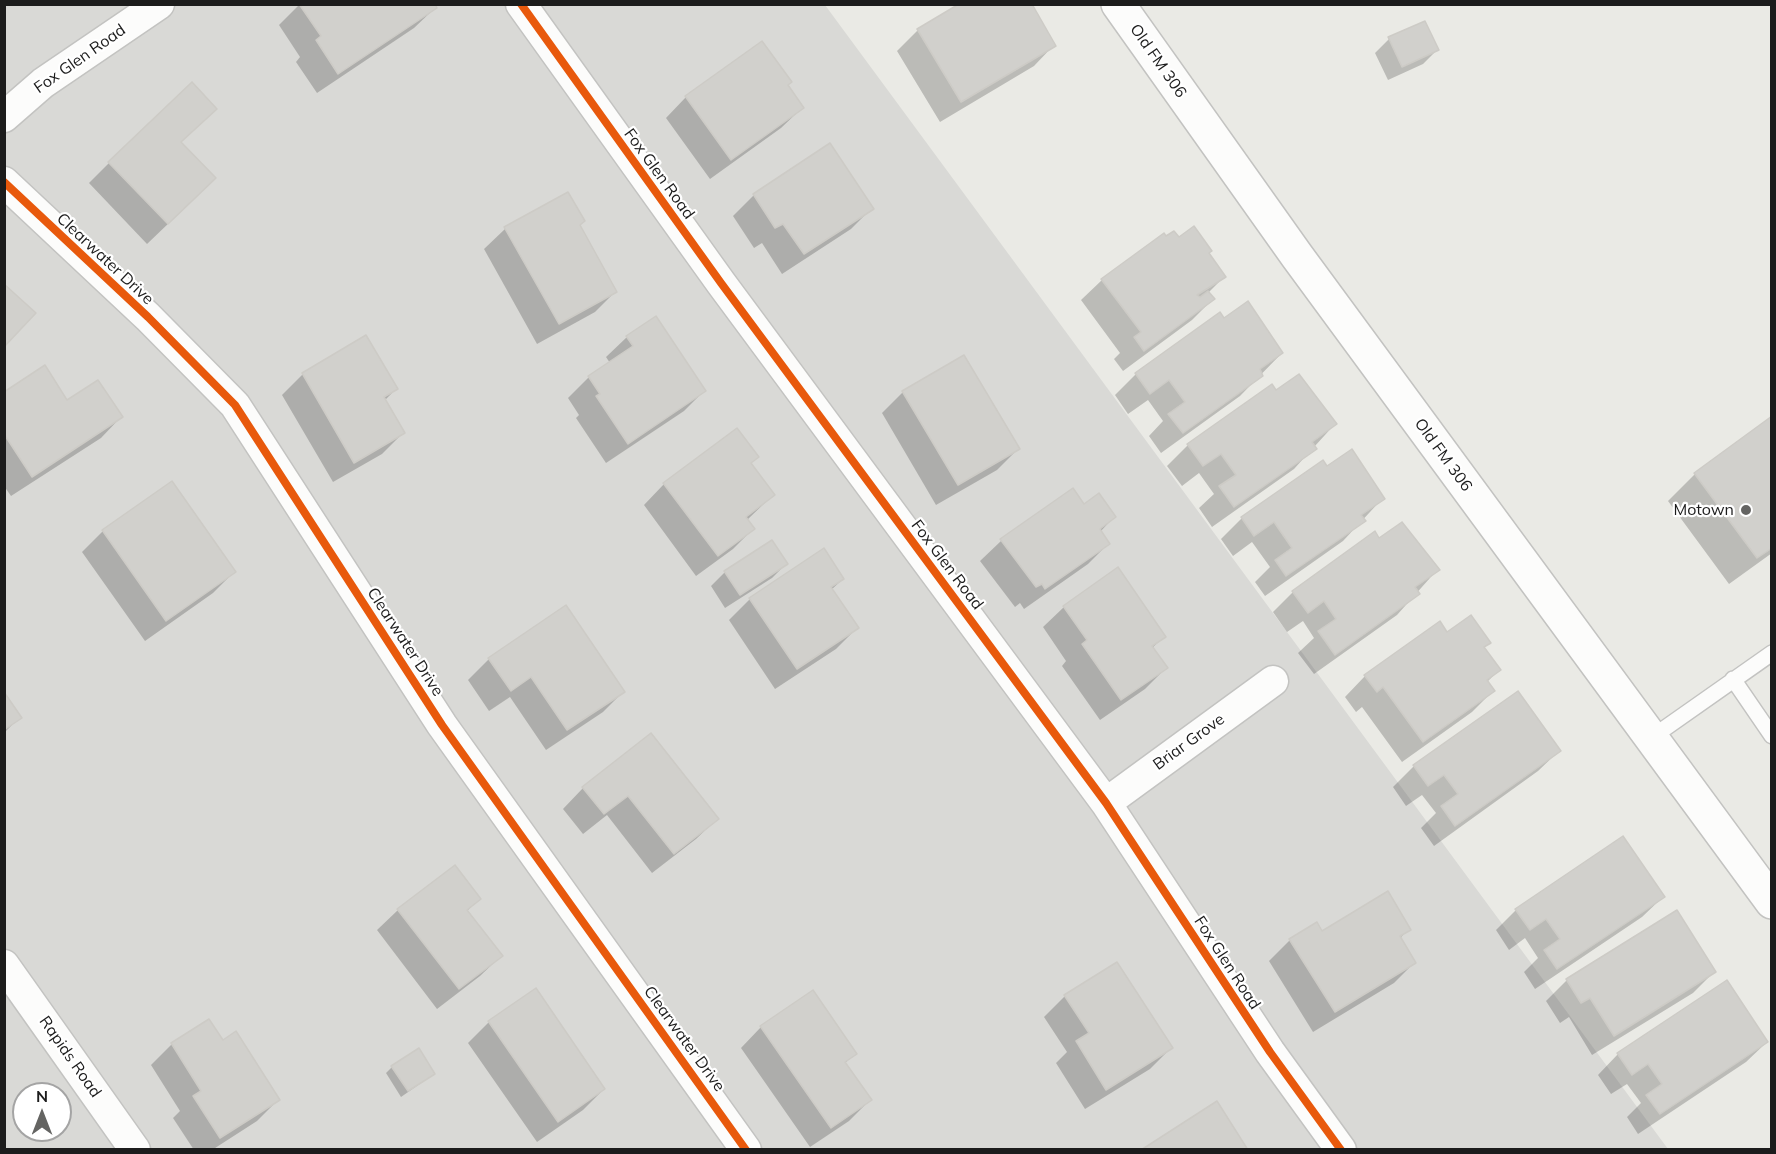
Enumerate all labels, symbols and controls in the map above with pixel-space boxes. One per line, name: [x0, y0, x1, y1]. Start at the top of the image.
street label: Fox Glen Road: [31, 20, 129, 98]
street label: Old FM 306: [1126, 20, 1190, 102]
street label: Fox Glen Road: [620, 125, 698, 223]
street label: Clearwater Drive: [53, 209, 157, 309]
street label: Old FM 306: [1410, 415, 1476, 495]
place label: Motown: [1673, 500, 1734, 520]
marker: Motown: [1739, 503, 1753, 517]
street label: Fox Glen Road: [907, 516, 987, 614]
street label: Clearwater Drive: [363, 584, 447, 700]
street label: Briar Grove: [1150, 710, 1228, 774]
street label: Fox Glen Road: [1190, 913, 1264, 1013]
street label: Clearwater Drive: [639, 983, 729, 1095]
street label: Rapids Road: [35, 1013, 105, 1101]
north arrow: [12, 1082, 72, 1142]
text: N: [36, 1086, 48, 1106]

